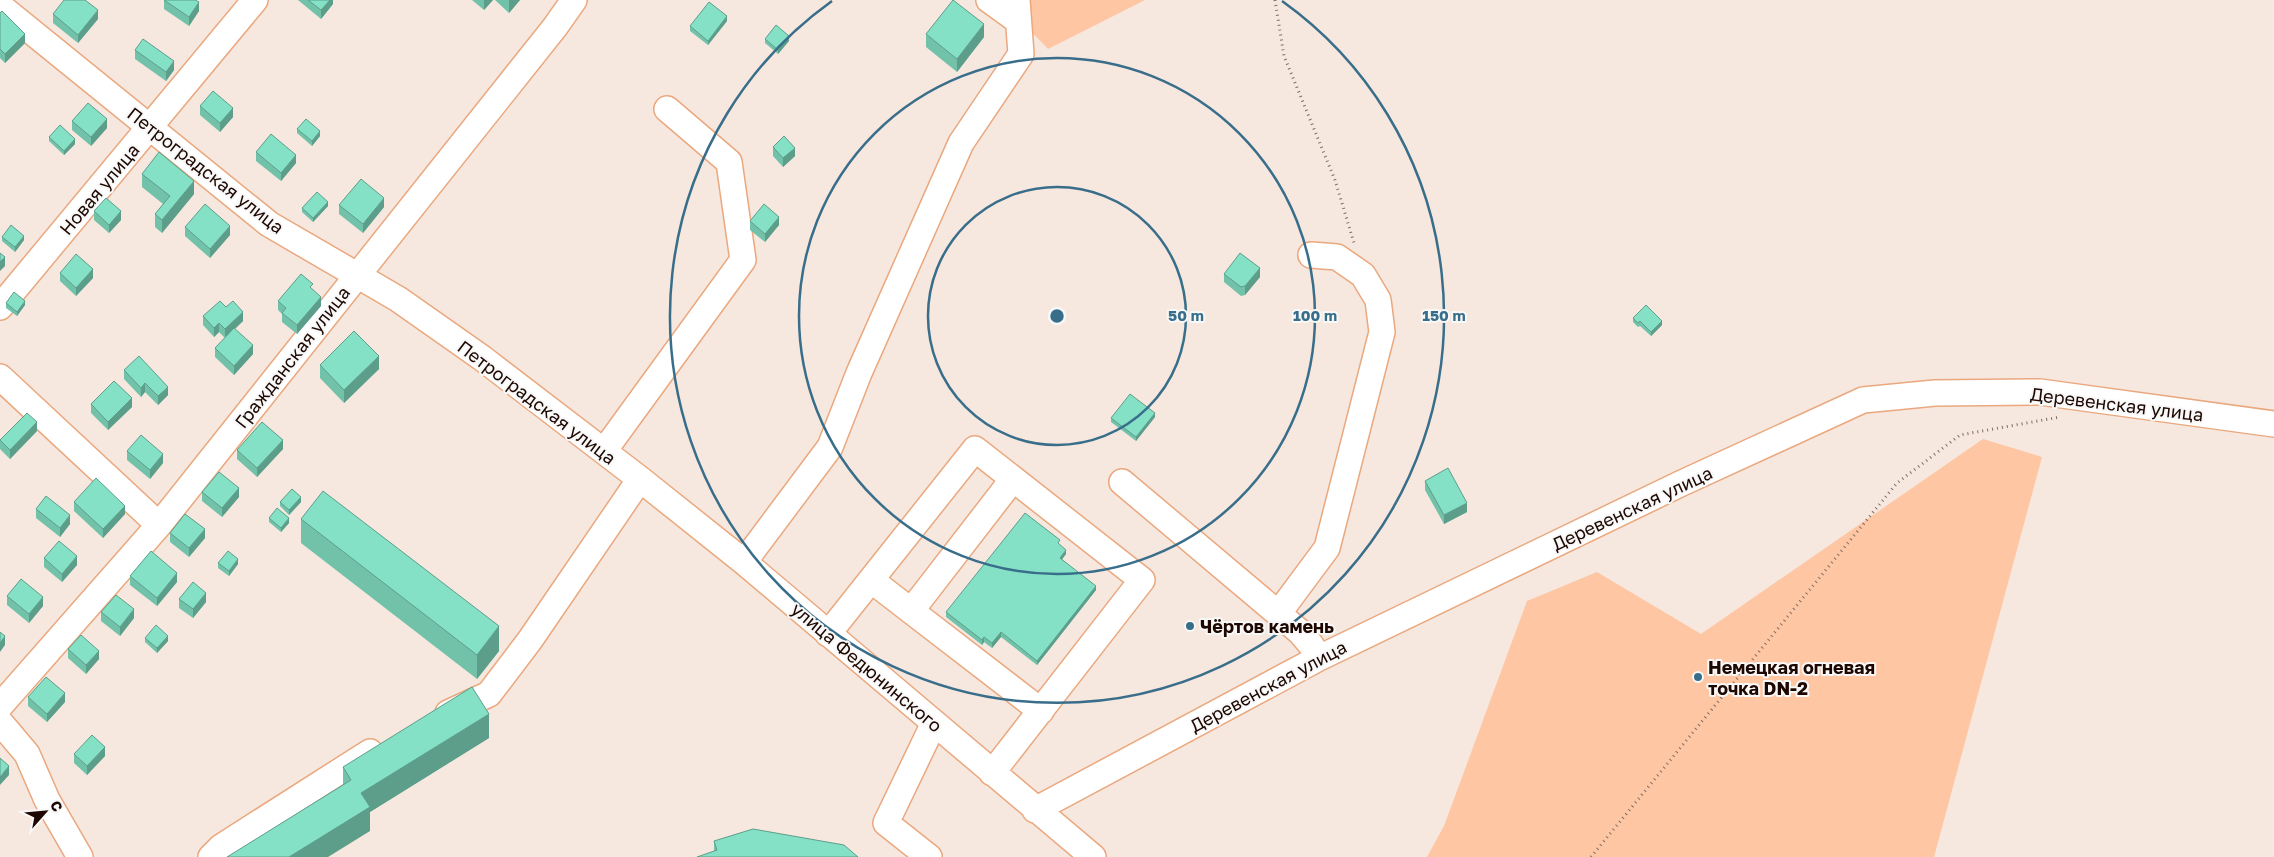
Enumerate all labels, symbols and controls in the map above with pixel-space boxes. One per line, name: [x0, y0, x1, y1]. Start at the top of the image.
street label: Петроградская улица: [123, 102, 289, 238]
street label: Новая улица: [54, 139, 144, 239]
street label: Гражданская улица: [230, 282, 354, 432]
text: 50 m: [1168, 306, 1204, 324]
text: 100 m: [1293, 306, 1337, 324]
text: 150 m: [1422, 306, 1466, 324]
centre of rings: [1048, 307, 1066, 325]
street label: Петроградская улица: [454, 335, 620, 469]
street label: Деревенская улица: [2029, 382, 2205, 426]
street label: Деревенская улица: [1548, 461, 1716, 555]
street label: улица Федюнинского: [787, 597, 947, 737]
place label: Чёртов камень: [1200, 615, 1334, 637]
marker: Чёртов камень: [1184, 620, 1196, 632]
street label: Деревенская улица: [1186, 635, 1350, 737]
place label: Немецкая огневая точка DN-2: [1708, 656, 1875, 699]
marker: Немецкая огневая точка DN-2: [1692, 671, 1704, 683]
north arrow: [20, 787, 70, 837]
text: С: [47, 798, 67, 814]

